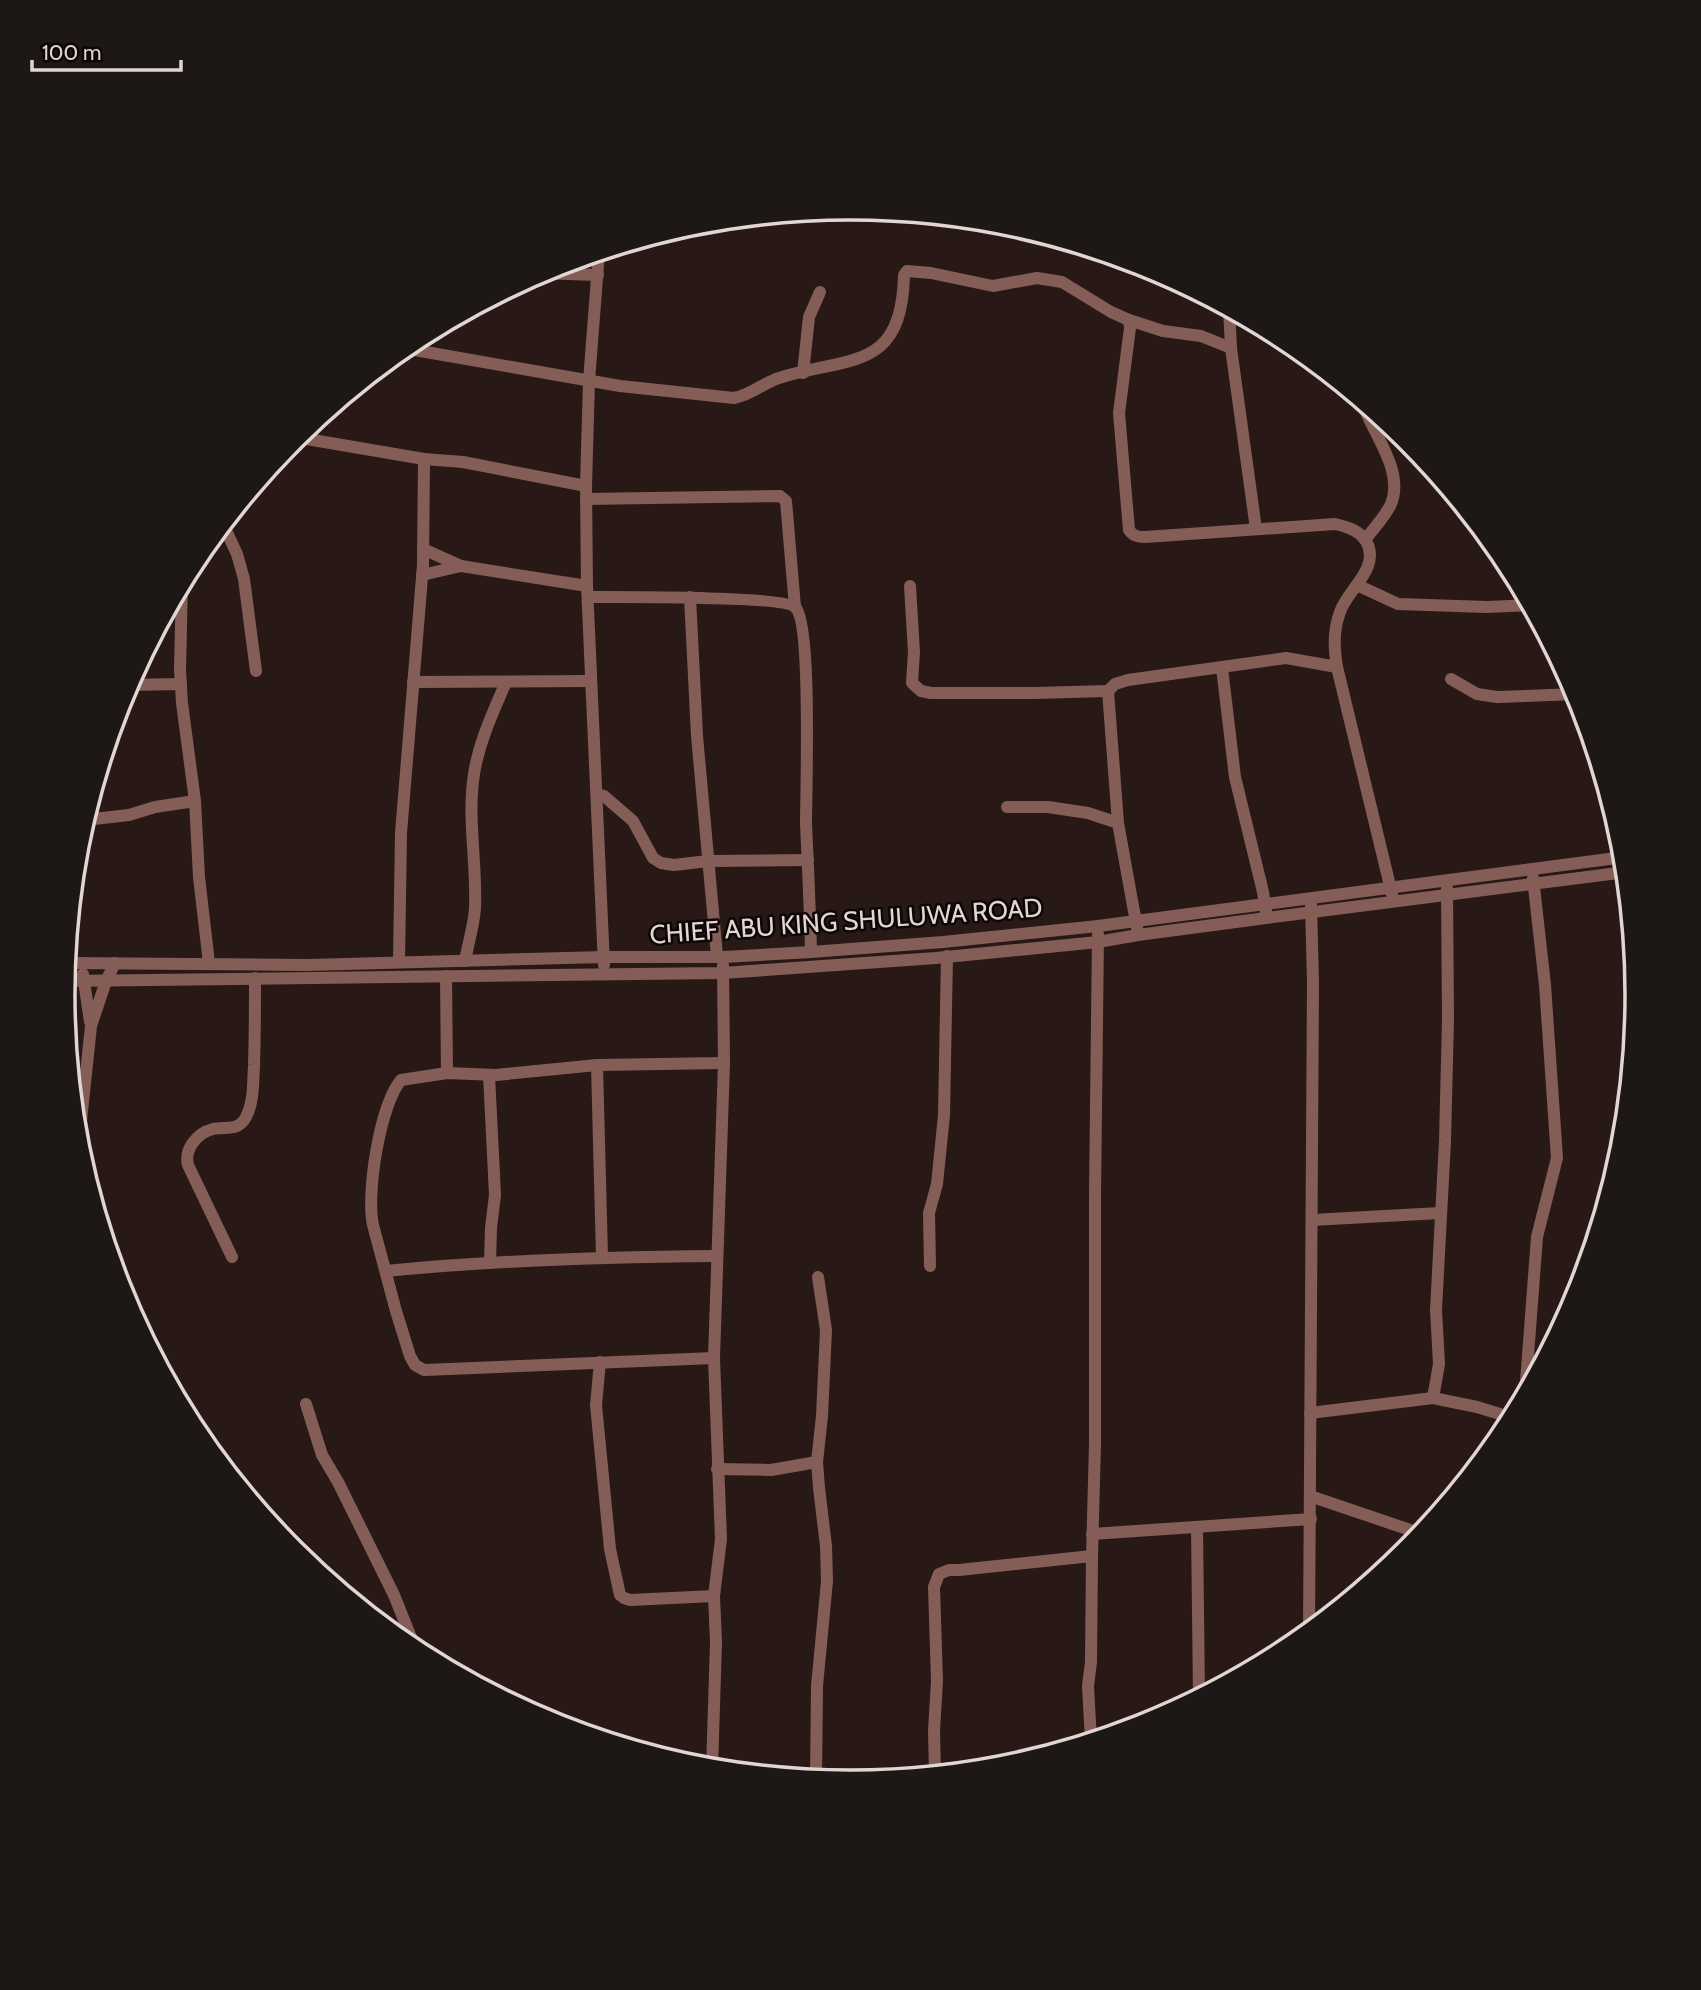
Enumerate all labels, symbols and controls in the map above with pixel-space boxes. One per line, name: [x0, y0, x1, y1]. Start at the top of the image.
scale bar: [32, 28, 180, 72]
text: 100 m: [42, 40, 101, 65]
street label: CHIEF ABU KING SHULUWA ROAD: [649, 891, 1043, 951]

